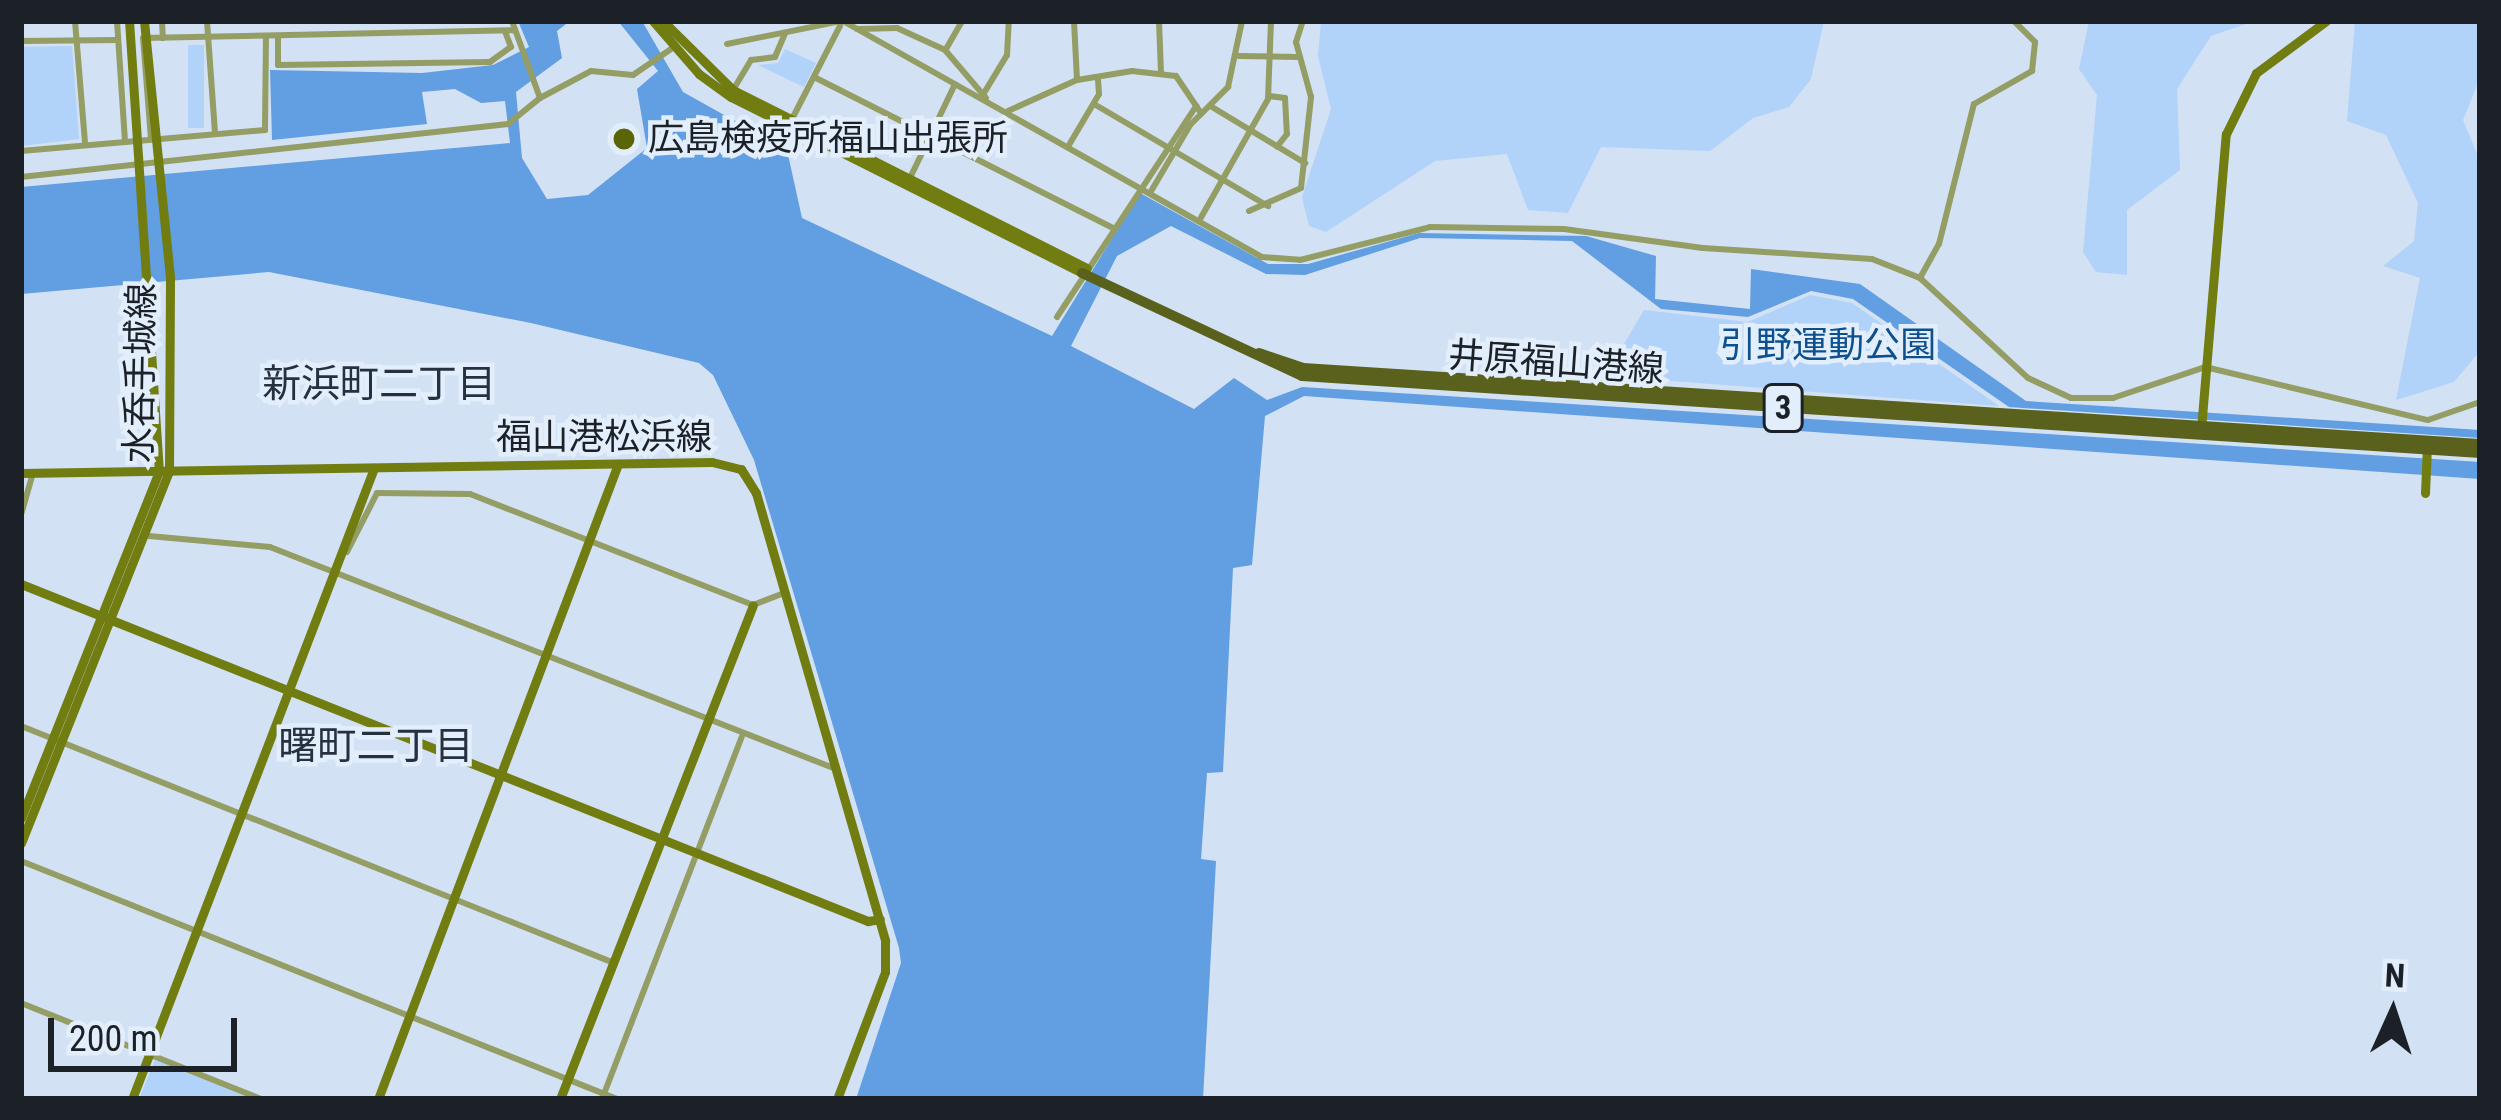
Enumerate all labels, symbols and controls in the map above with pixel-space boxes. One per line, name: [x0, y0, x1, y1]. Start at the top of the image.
place label: 広島検疫所福山出張所: [648, 117, 1008, 161]
marker: 広島検疫所福山出張所: [611, 126, 637, 152]
street label: 水呑手城線: [118, 283, 164, 463]
park label: 引野運動公園: [1720, 324, 1936, 368]
street label: 井原福山港線: [1447, 334, 1665, 392]
district label: 新浜町二丁目: [262, 361, 496, 407]
road number: 3: [1762, 381, 1804, 435]
street label: 福山港松浜線: [496, 416, 712, 460]
district label: 曙町二丁目: [279, 723, 473, 769]
north arrow: [2333, 952, 2453, 1072]
text: N: [2384, 956, 2406, 996]
scale bar: [54, 994, 243, 1068]
text: 200 m: [69, 1018, 158, 1060]

